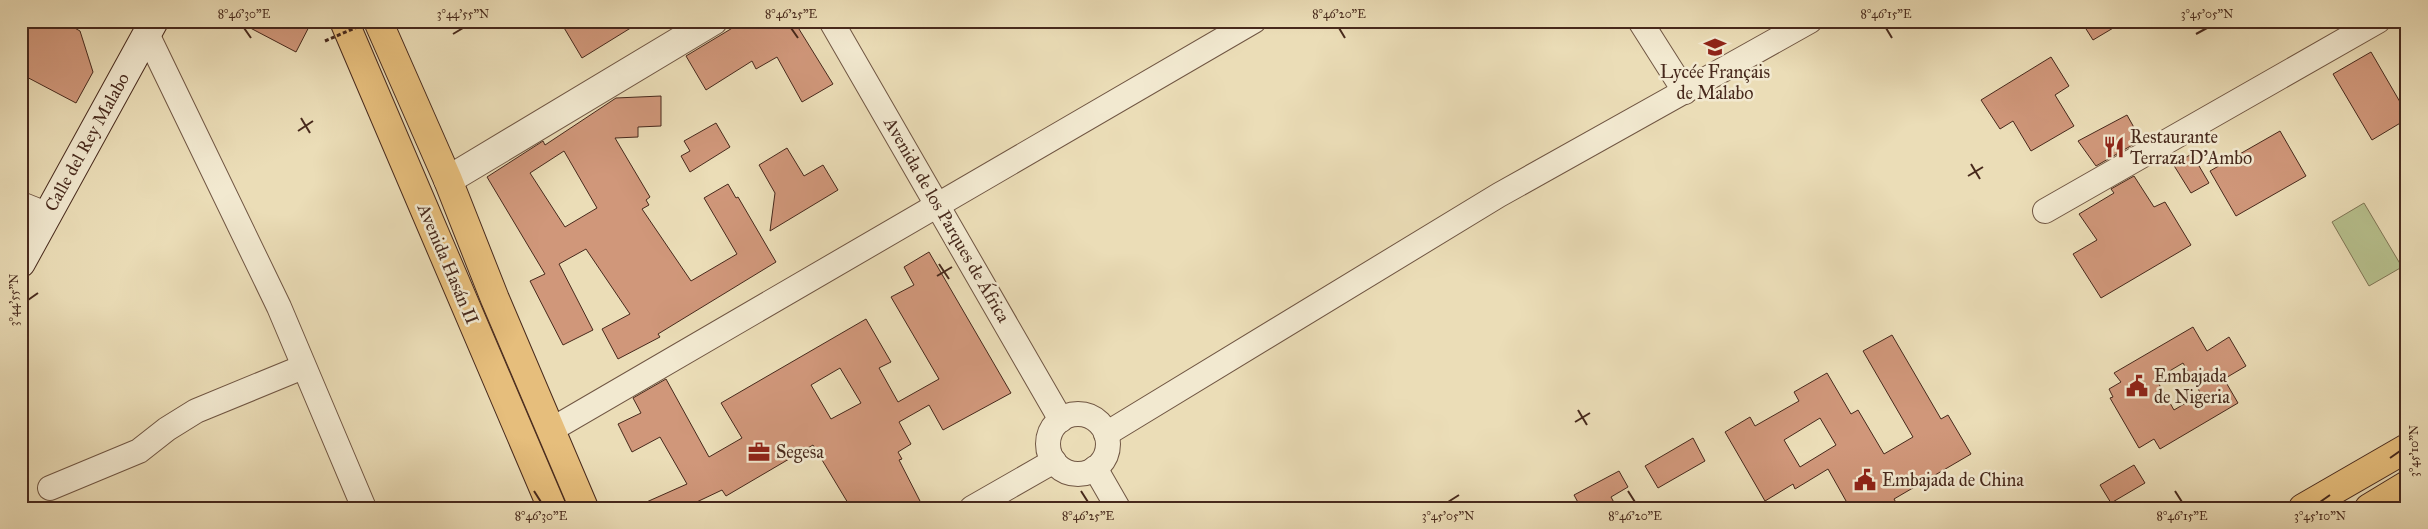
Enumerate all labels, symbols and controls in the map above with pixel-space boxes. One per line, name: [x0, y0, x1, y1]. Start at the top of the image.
text: 8°46'30"E: [218, 7, 271, 21]
text: 3°44'55"N: [437, 7, 489, 21]
text: 8°46'25"E: [765, 7, 817, 21]
text: 8°46'20"E: [1312, 7, 1366, 21]
text: 8°46'15"E: [1861, 7, 1912, 21]
text: 3°45'05"N: [2181, 7, 2233, 21]
school or university icon: Lycée Français de Malabo: [1702, 34, 1728, 60]
place label: Lycée Français de Malabo: [1660, 61, 1770, 104]
street label: Calle del Rey Malabo: [40, 69, 134, 215]
street label: Avenida de los Parques de África: [878, 112, 1017, 327]
place label: Restaurante Terraza D'Ambo: [2130, 126, 2252, 169]
restaurant icon: Restaurante Terraza D'Ambo: [2101, 134, 2127, 160]
street label: Avenida Hasán II: [412, 199, 483, 328]
text: 3°44'55"N: [7, 274, 21, 326]
place label: Embajada de Nigeria: [2154, 365, 2230, 409]
public building icon: Embajada de Nigeria: [2124, 373, 2150, 399]
text: 3°45'10"N: [2407, 425, 2421, 477]
office icon: Segesa: [746, 439, 772, 465]
place label: Segesa: [776, 441, 824, 464]
public building icon: Embajada de China: [1852, 467, 1878, 493]
place label: Embajada de China: [1882, 469, 2024, 491]
text: 8°46'30"E: [515, 509, 568, 523]
text: 8°46'25"E: [1062, 509, 1114, 523]
text: 3°45'05"N: [1422, 509, 1474, 523]
text: 8°46'20"E: [1608, 509, 1662, 523]
text: 8°46'15"E: [2157, 509, 2208, 523]
text: 3°45'10"N: [2294, 509, 2346, 523]

